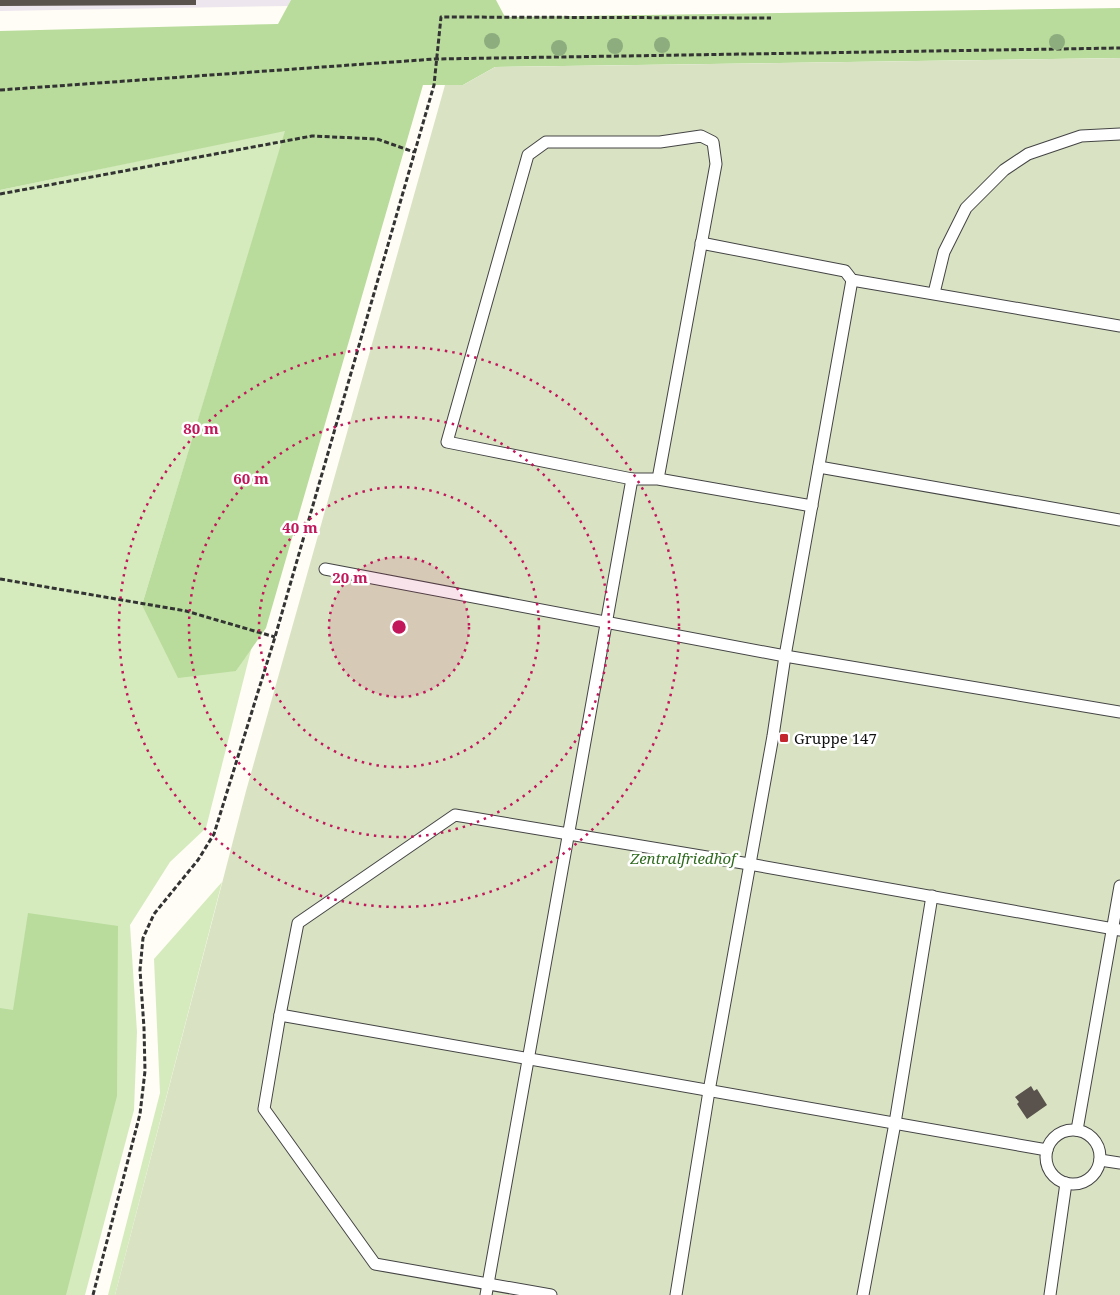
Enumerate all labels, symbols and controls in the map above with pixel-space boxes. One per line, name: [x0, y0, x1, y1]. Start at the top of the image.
text: 80 m: [183, 418, 219, 438]
text: 60 m: [233, 468, 269, 488]
text: 40 m: [282, 517, 318, 537]
text: 20 m: [332, 567, 368, 587]
centre of rings: [390, 618, 408, 636]
place label: Gruppe 147: [794, 728, 877, 748]
marker: Gruppe 147: [778, 732, 790, 744]
park label: Zentralfriedhof: [629, 848, 739, 868]

